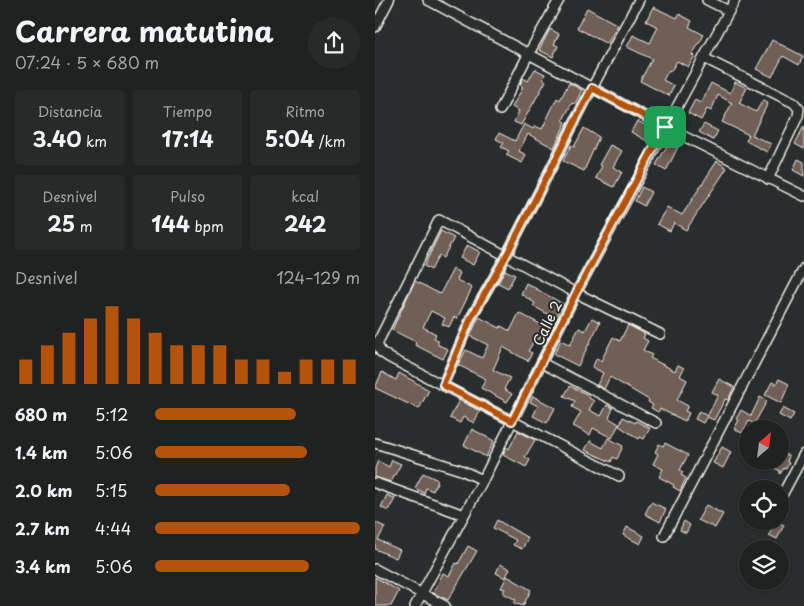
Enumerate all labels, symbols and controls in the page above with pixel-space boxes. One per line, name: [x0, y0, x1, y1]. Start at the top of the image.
text: Carrera matutina: [15, 9, 274, 52]
button: share: [308, 17, 360, 69]
text: 07:24 · 5 × 680 m: [15, 50, 159, 74]
text: Distancia: [38, 101, 102, 122]
text: Tiempo: [163, 101, 212, 122]
text: Ritmo: [285, 101, 325, 122]
pin: [644, 106, 686, 148]
icon: arrive: [651, 113, 679, 141]
text: 3.40: [33, 122, 81, 154]
text: 17:14: [161, 122, 214, 154]
text: 5:04: [265, 122, 314, 154]
text: km: [81, 131, 107, 152]
text: /km: [314, 131, 346, 152]
text: Desnivel: [43, 186, 97, 207]
text: Pulso: [170, 186, 205, 207]
text: kcal: [291, 186, 319, 207]
text: 25: [47, 207, 75, 239]
text: 144: [151, 207, 190, 239]
text: 242: [284, 207, 326, 239]
text: m: [75, 216, 92, 237]
text: bpm: [190, 216, 224, 237]
text: Desnivel: [15, 265, 77, 289]
text: 124–129 m: [276, 265, 360, 289]
street label: Calle 2: [527, 297, 567, 349]
text: 680 m: [15, 402, 67, 426]
text: 5:12: [95, 402, 128, 426]
north arrow: [739, 420, 789, 470]
map controls: [739, 420, 789, 590]
text: 1.4 km: [15, 440, 67, 464]
text: 5:06: [95, 440, 133, 464]
text: 2.0 km: [15, 478, 72, 502]
text: 5:15: [95, 478, 127, 502]
button: locate: [739, 480, 789, 530]
text: 2.7 km: [15, 516, 70, 540]
text: 4:44: [95, 516, 131, 540]
button: layers: [739, 540, 789, 590]
text: 3.4 km: [15, 554, 71, 578]
text: 5:06: [95, 554, 133, 578]

